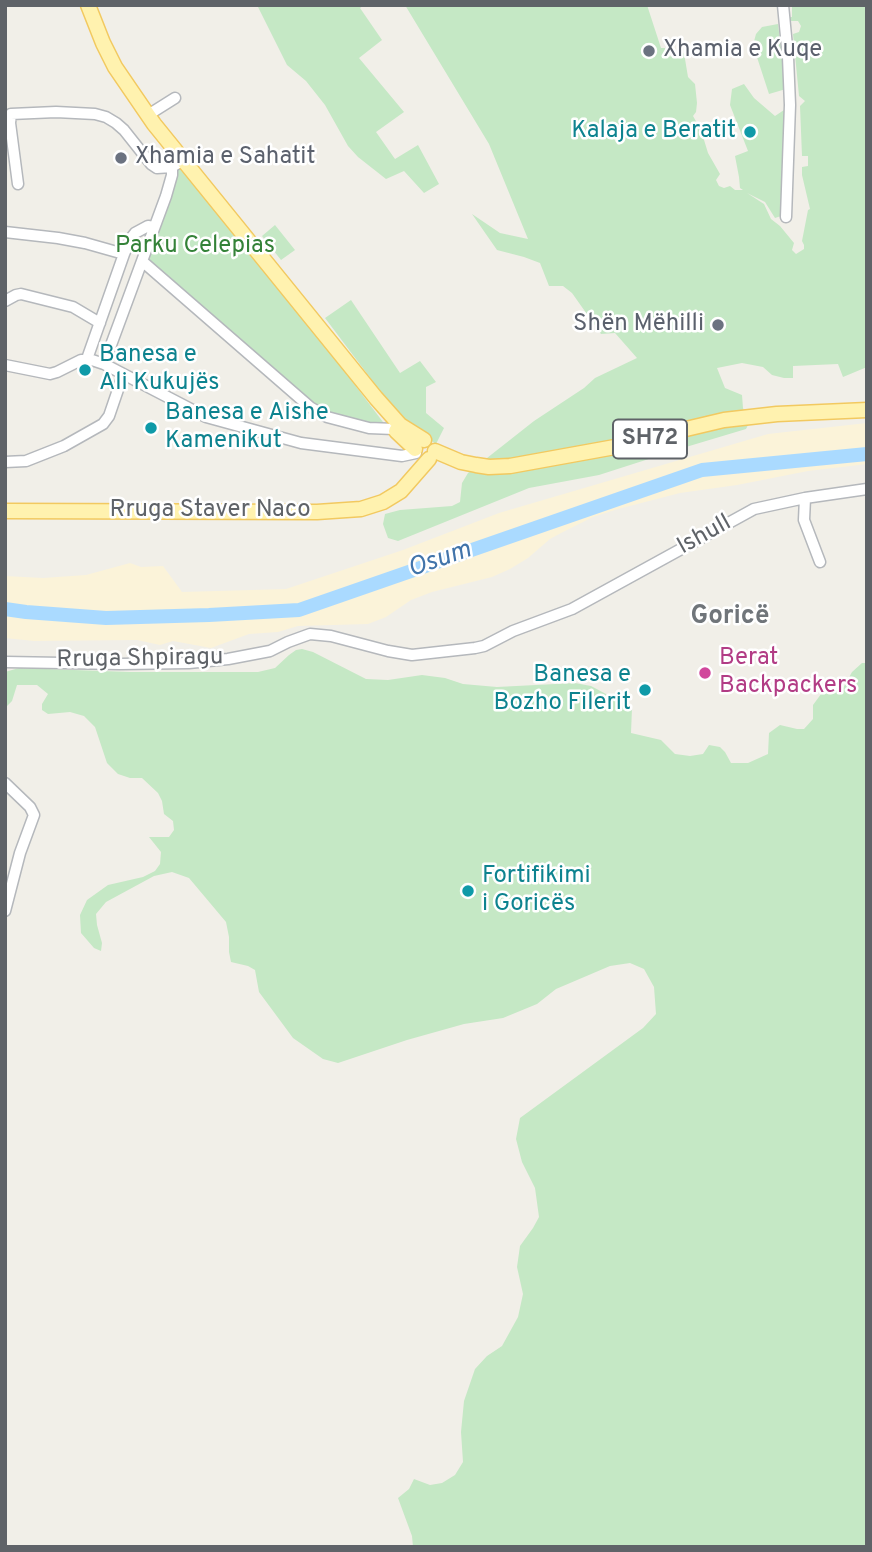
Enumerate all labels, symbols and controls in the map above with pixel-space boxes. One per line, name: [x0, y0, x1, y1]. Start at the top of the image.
place label: Xhamia e Kuqe: [663, 37, 822, 65]
marker: Xhamia e Kuqe: [641, 43, 657, 59]
place label: Kalaja e Beratit: [571, 118, 736, 146]
marker: Kalaja e Beratit: [742, 124, 758, 140]
place label: Xhamia e Sahatit: [135, 144, 316, 172]
marker: Xhamia e Sahatit: [113, 150, 129, 166]
park label: Parku Celepias: [115, 233, 275, 261]
place label: Shën Mëhilli: [573, 311, 704, 339]
marker: Shën Mëhilli: [710, 317, 726, 333]
place label: Banesa e Ali Kukujës: [99, 342, 220, 398]
marker: Banesa e Ali Kukujës: [77, 362, 93, 378]
place label: Banesa e Aishe Kamenikut: [165, 400, 329, 456]
marker: Banesa e Aishe Kamenikut: [143, 420, 159, 436]
road number: SH72: [613, 420, 687, 458]
street label: Rruga Staver Naco: [109, 497, 311, 525]
street label: Ishull: [673, 510, 737, 562]
water label: Osum: [404, 536, 476, 586]
district label: Goricë: [691, 602, 769, 634]
street label: Rruga Shpiragu: [56, 644, 224, 676]
place label: Berat Backpackers: [719, 645, 857, 701]
place label: Banesa e Bozho Filerit: [493, 662, 631, 718]
marker: Berat Backpackers: [697, 665, 713, 681]
marker: Banesa e Bozho Filerit: [637, 682, 653, 698]
place label: Fortifikimi i Goricës: [482, 863, 591, 919]
marker: Fortifikimi i Goricës: [460, 883, 476, 899]

